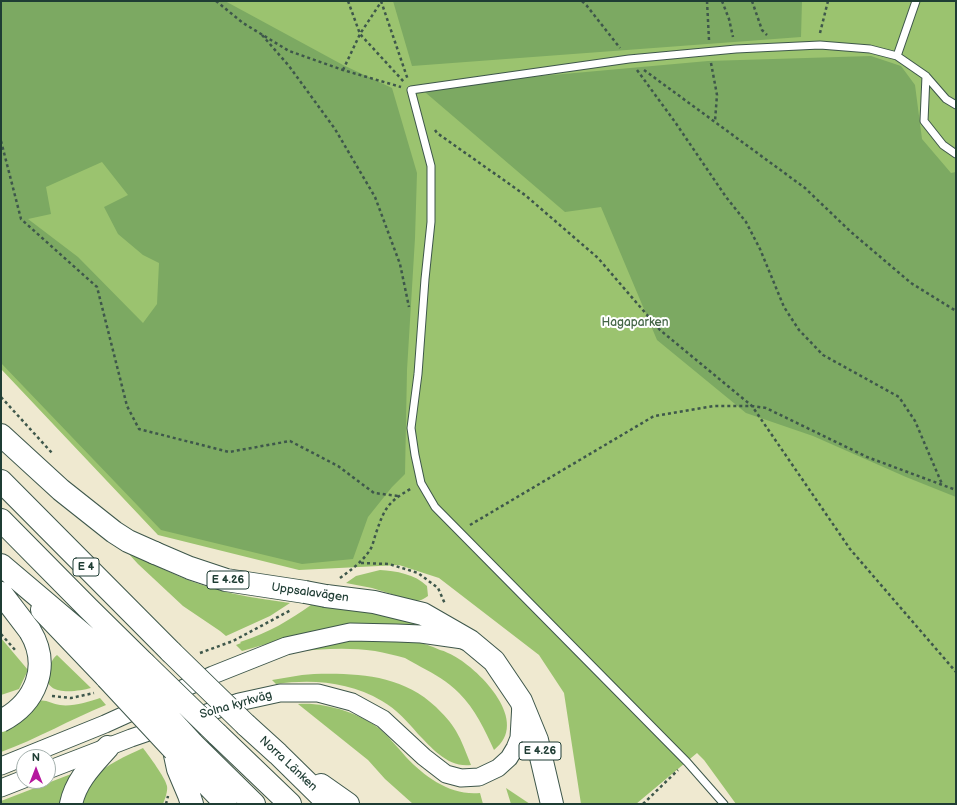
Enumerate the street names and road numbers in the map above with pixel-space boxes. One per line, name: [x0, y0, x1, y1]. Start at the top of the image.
road number: E 4: [73, 558, 99, 576]
road number: E 4.26: [207, 571, 249, 589]
street label: Uppsalavägen: [270, 580, 350, 606]
street label: Solna kyrkväg: [198, 688, 274, 722]
street label: Norra Länken: [256, 734, 320, 794]
road number: E 4.26: [519, 742, 561, 760]

